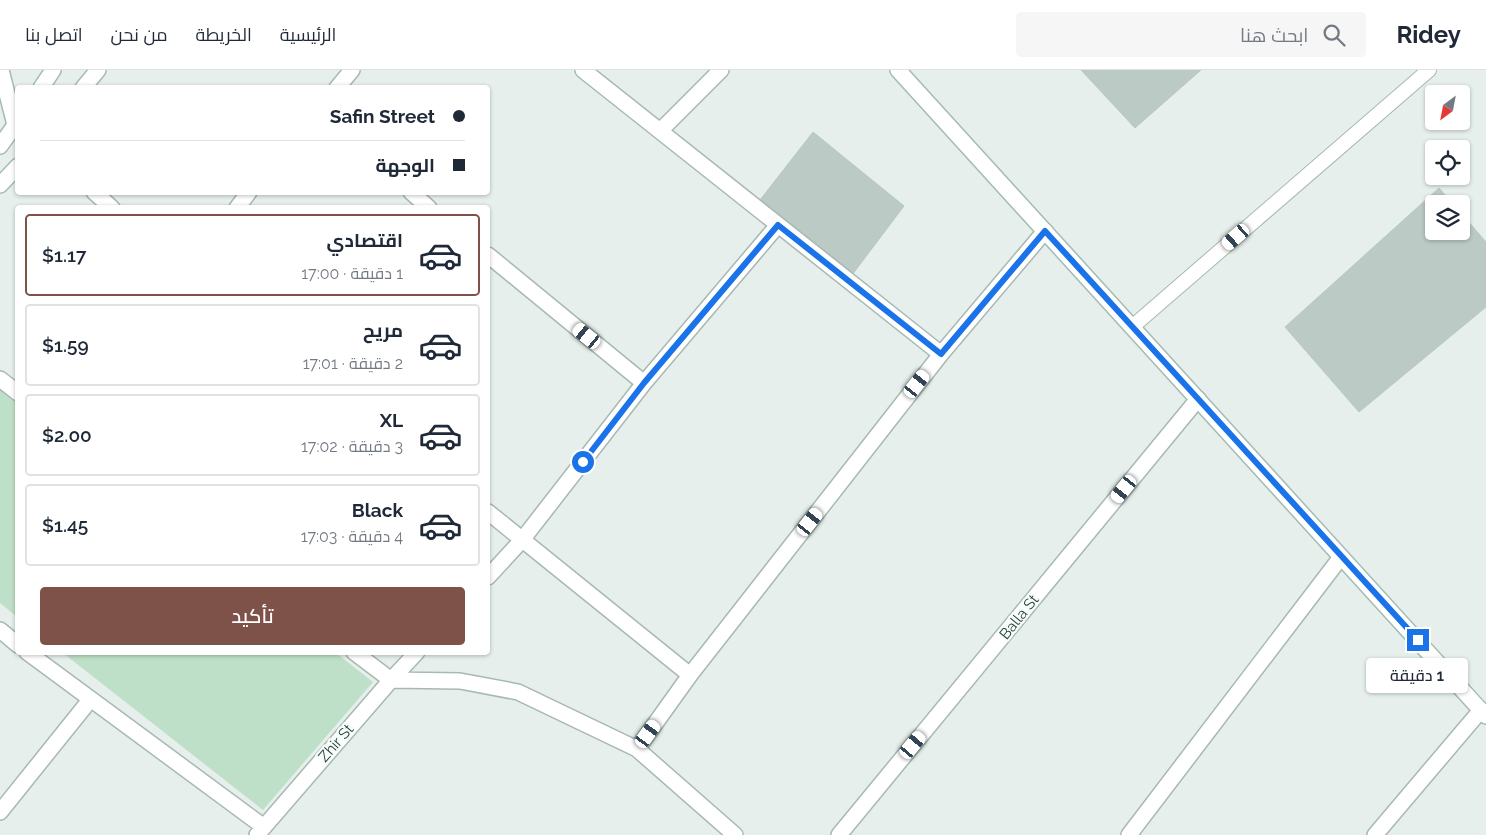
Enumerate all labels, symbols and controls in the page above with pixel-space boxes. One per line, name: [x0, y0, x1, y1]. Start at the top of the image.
search box: [1016, 12, 1366, 57]
text: Ridey: [1396, 20, 1461, 49]
icon: search: [1320, 21, 1348, 49]
text: اتصل بنا: [25, 24, 83, 45]
text: من نحن: [111, 24, 168, 45]
text: الخريطة: [196, 24, 252, 45]
text: الرئيسية: [280, 24, 336, 45]
text: ابحث هنا: [1240, 24, 1308, 46]
north arrow: [1425, 85, 1470, 130]
map controls: [1425, 85, 1470, 240]
text: Safin Street: [330, 105, 435, 127]
button: locate: [1425, 140, 1470, 185]
text: الوجهة: [375, 154, 435, 176]
button: layers: [1425, 195, 1470, 240]
car: [1219, 221, 1252, 253]
text: اقتصادي: [327, 229, 403, 251]
icon: car: [418, 233, 463, 278]
text: $1.17: [42, 244, 86, 266]
text: 1 دقيقة · 17:00: [301, 264, 403, 283]
text: مريح: [363, 319, 403, 341]
car: [570, 321, 603, 351]
icon: car: [418, 323, 463, 368]
text: $1.59: [42, 334, 89, 356]
text: 2 دقيقة · 17:01: [303, 354, 403, 373]
car: [901, 368, 932, 400]
text: XL: [380, 409, 403, 431]
icon: car: [418, 413, 463, 458]
text: $2.00: [42, 424, 92, 446]
text: 3 دقيقة · 17:02: [301, 437, 403, 456]
route start: [572, 451, 594, 473]
car: [1108, 473, 1139, 505]
text: Black: [352, 499, 403, 521]
icon: car: [418, 503, 463, 548]
car: [794, 506, 825, 538]
text: $1.45: [42, 514, 88, 536]
text: 4 دقيقة · 17:03: [301, 527, 403, 546]
button: تأكيد: [40, 587, 465, 645]
street label: Balla St: [996, 591, 1042, 643]
route end: [1407, 629, 1429, 651]
callout: 1 دقيقة: [1367, 658, 1469, 692]
text: 1 دقيقة: [1390, 666, 1444, 685]
car: [633, 717, 662, 751]
street label: Zhir St: [315, 720, 357, 766]
car: [897, 729, 928, 761]

